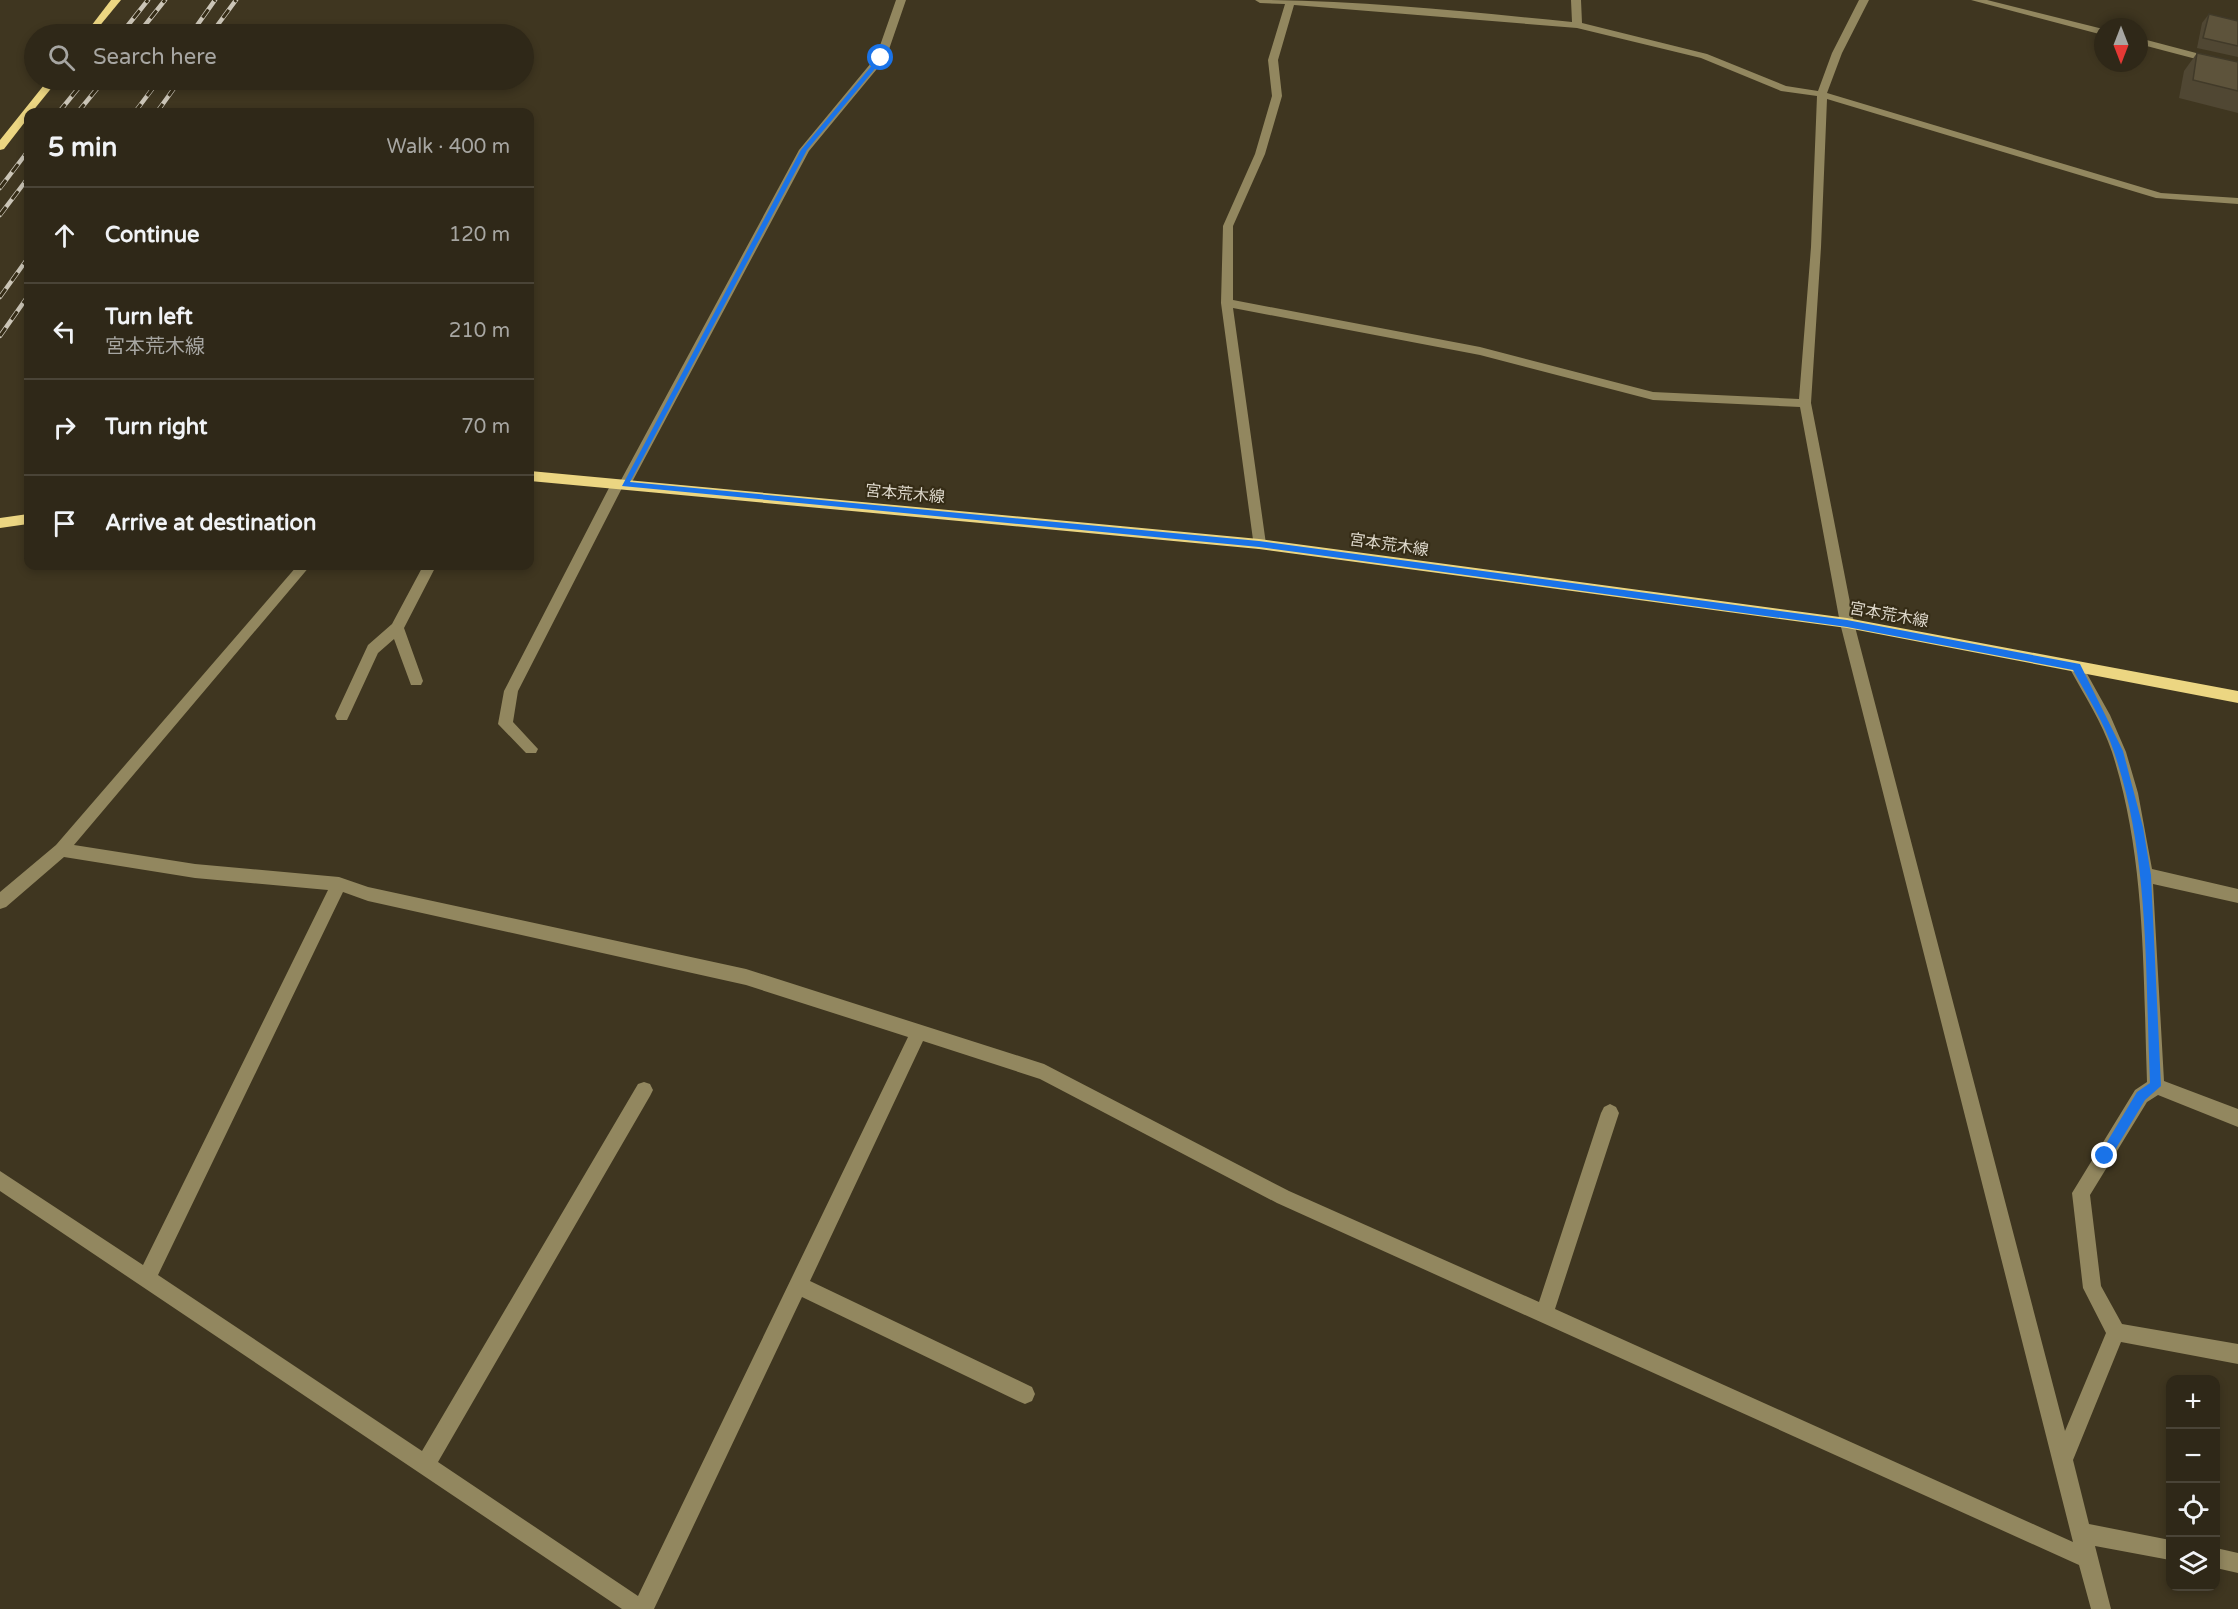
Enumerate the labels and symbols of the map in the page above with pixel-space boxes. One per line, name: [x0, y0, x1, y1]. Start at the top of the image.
north arrow: [2094, 18, 2148, 72]
route start: [867, 44, 893, 70]
street label: 宮本荒木線: [864, 481, 946, 507]
street label: 宮本荒木線: [1348, 530, 1430, 560]
street label: 宮本荒木線: [1848, 598, 1930, 632]
route end: [2091, 1142, 2117, 1168]

